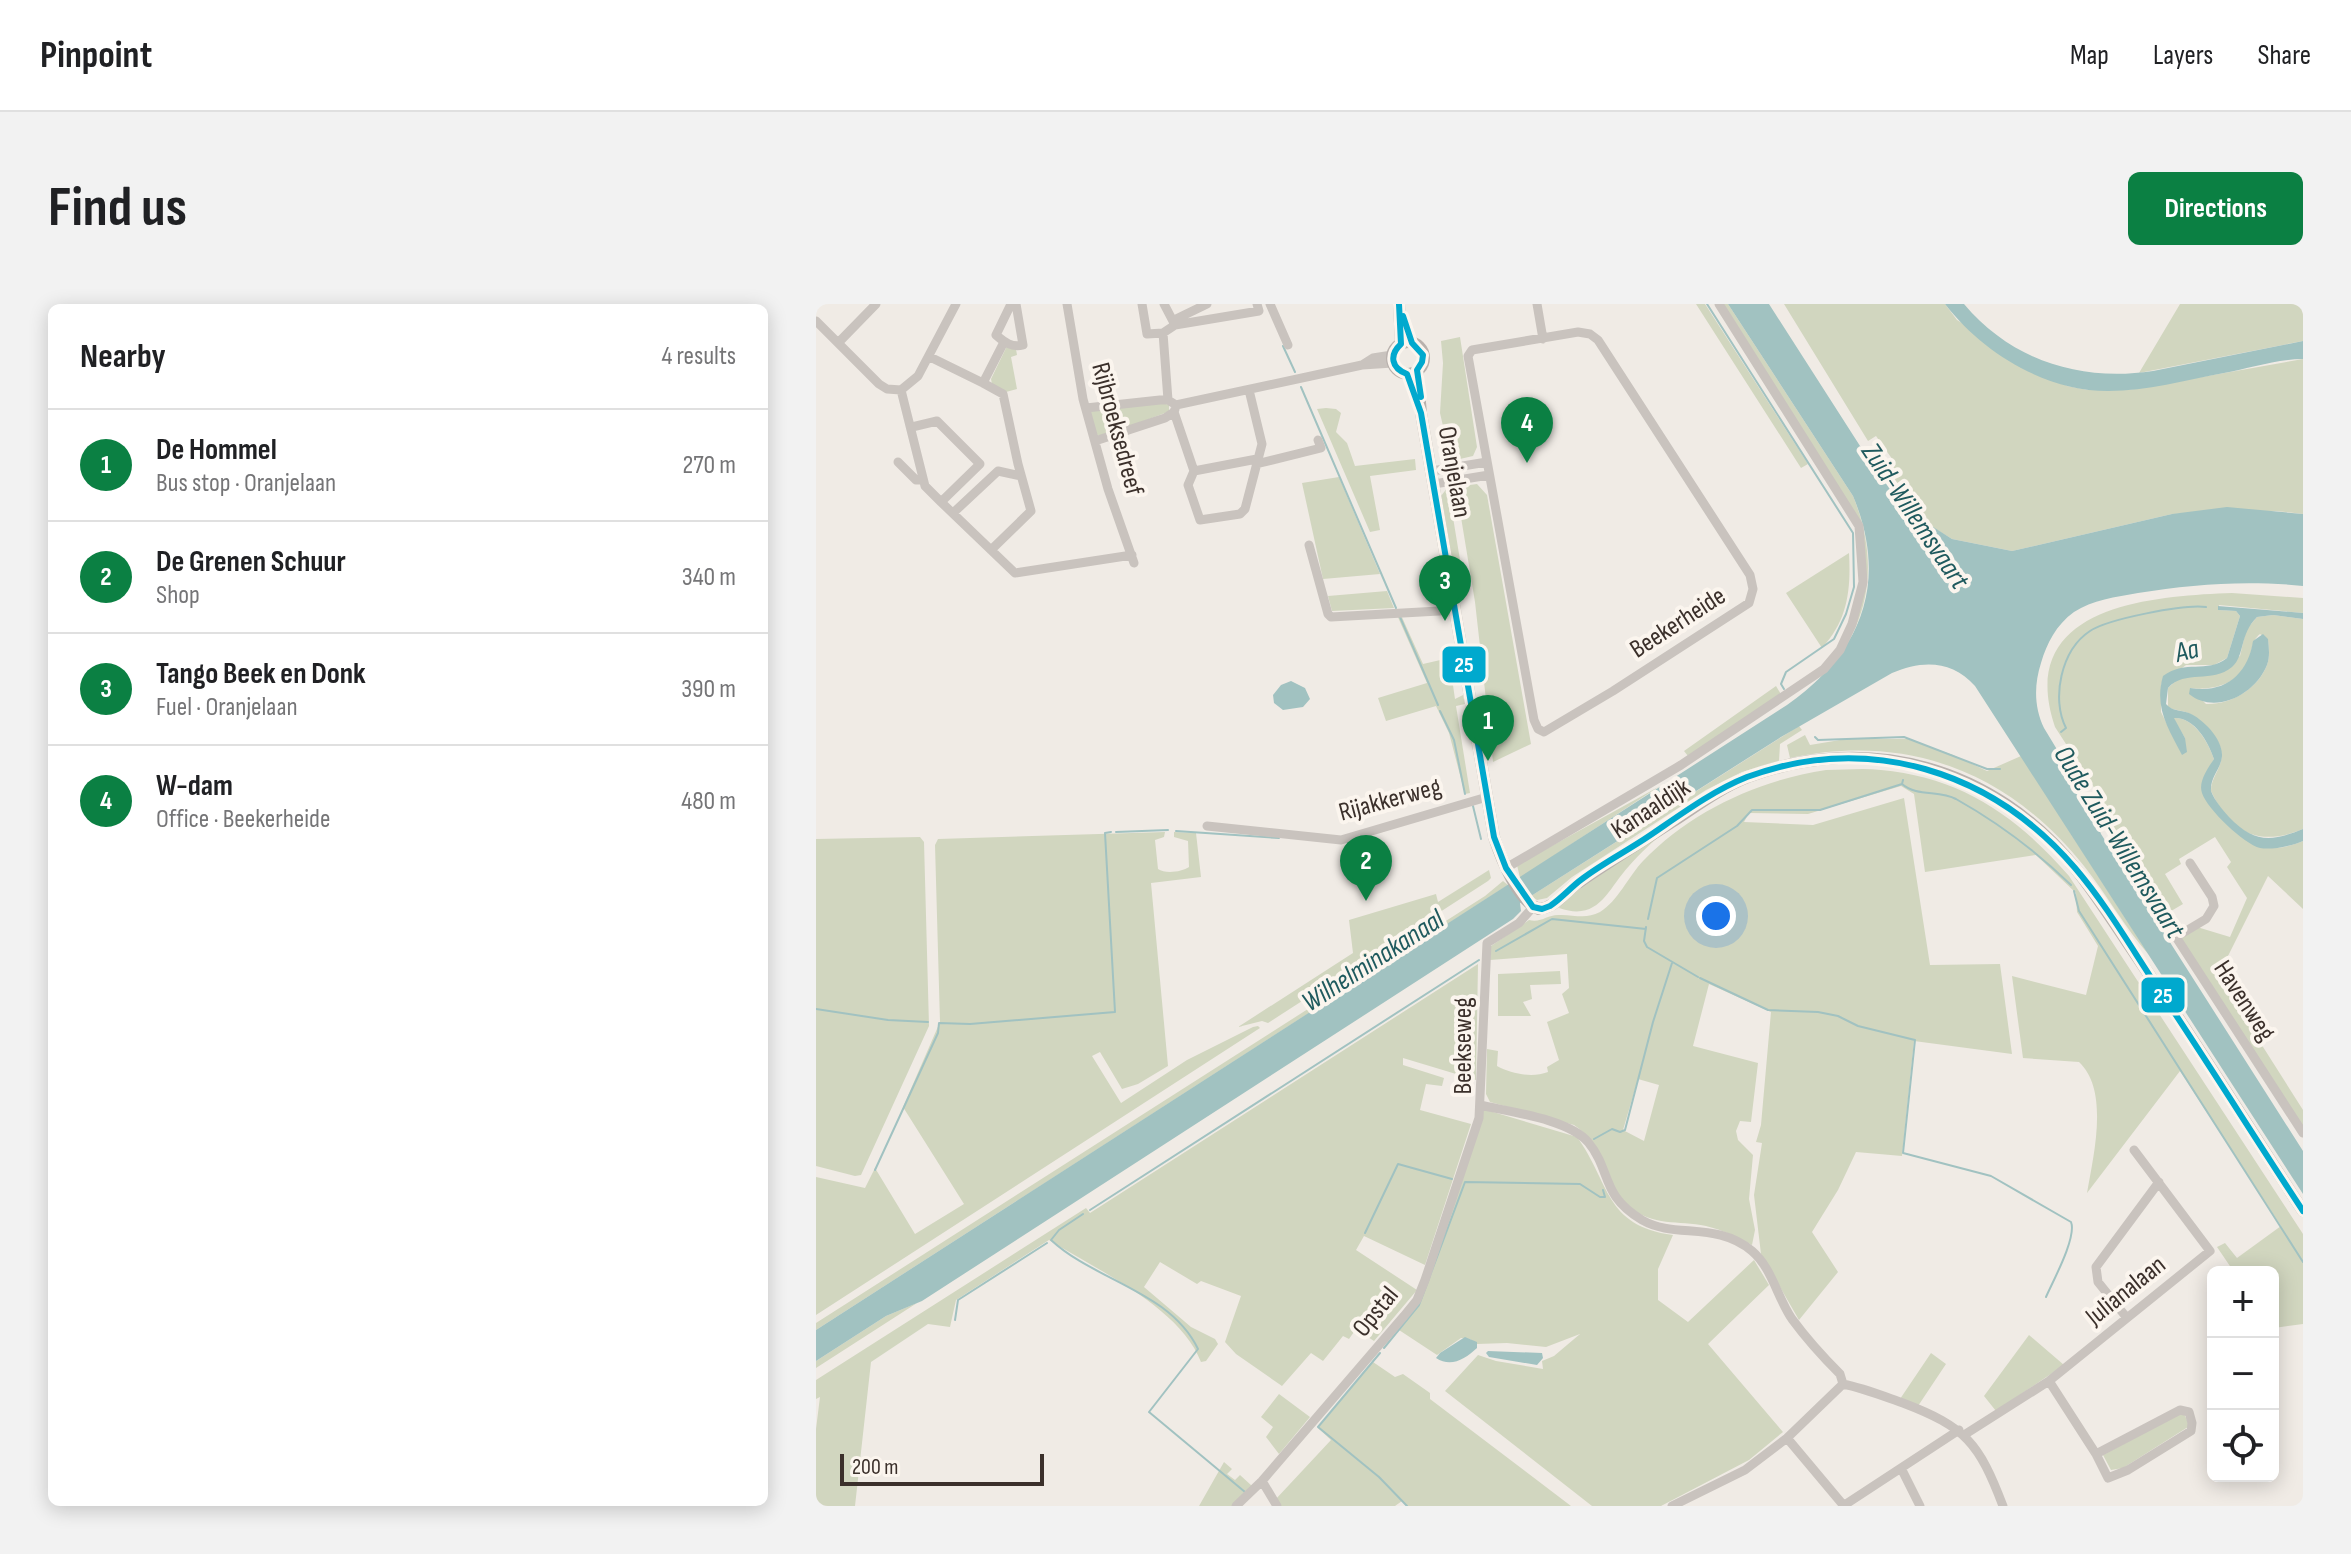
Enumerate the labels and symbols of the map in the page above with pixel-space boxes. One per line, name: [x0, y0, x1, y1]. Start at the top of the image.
street label: Rijbroeksedreef: [1084, 359, 1150, 499]
pin: 4: [1501, 397, 1553, 463]
street label: Oranjelaan: [1431, 424, 1477, 520]
water label: Zuid-Willemsvaart: [1854, 436, 1976, 596]
pin: 3: [1419, 555, 1471, 621]
street label: Beekerheide: [1624, 581, 1732, 665]
water label: Aa: [2171, 632, 2203, 670]
line badge: 25: [1441, 645, 1487, 684]
text: 25: [1454, 652, 1474, 679]
pin: 1: [1462, 695, 1514, 761]
water label: Oude Zuid-Willemsvaart: [2047, 740, 2192, 945]
street label: Rijakkerweg: [1335, 771, 1445, 829]
street label: Kanaaldijk: [1606, 772, 1696, 846]
pin: 2: [1340, 835, 1392, 901]
your location: [1696, 896, 1736, 936]
water label: Wilhelminakanaal: [1296, 902, 1451, 1019]
street label: Havenweg: [2207, 955, 2281, 1047]
line badge: 25: [2140, 976, 2186, 1014]
text: 25: [2153, 983, 2173, 1010]
street label: Beekseweg: [1448, 997, 1479, 1095]
street label: Julianalaan: [2079, 1250, 2172, 1333]
street label: Opstal: [1346, 1281, 1406, 1343]
scale bar: [840, 1450, 1044, 1486]

